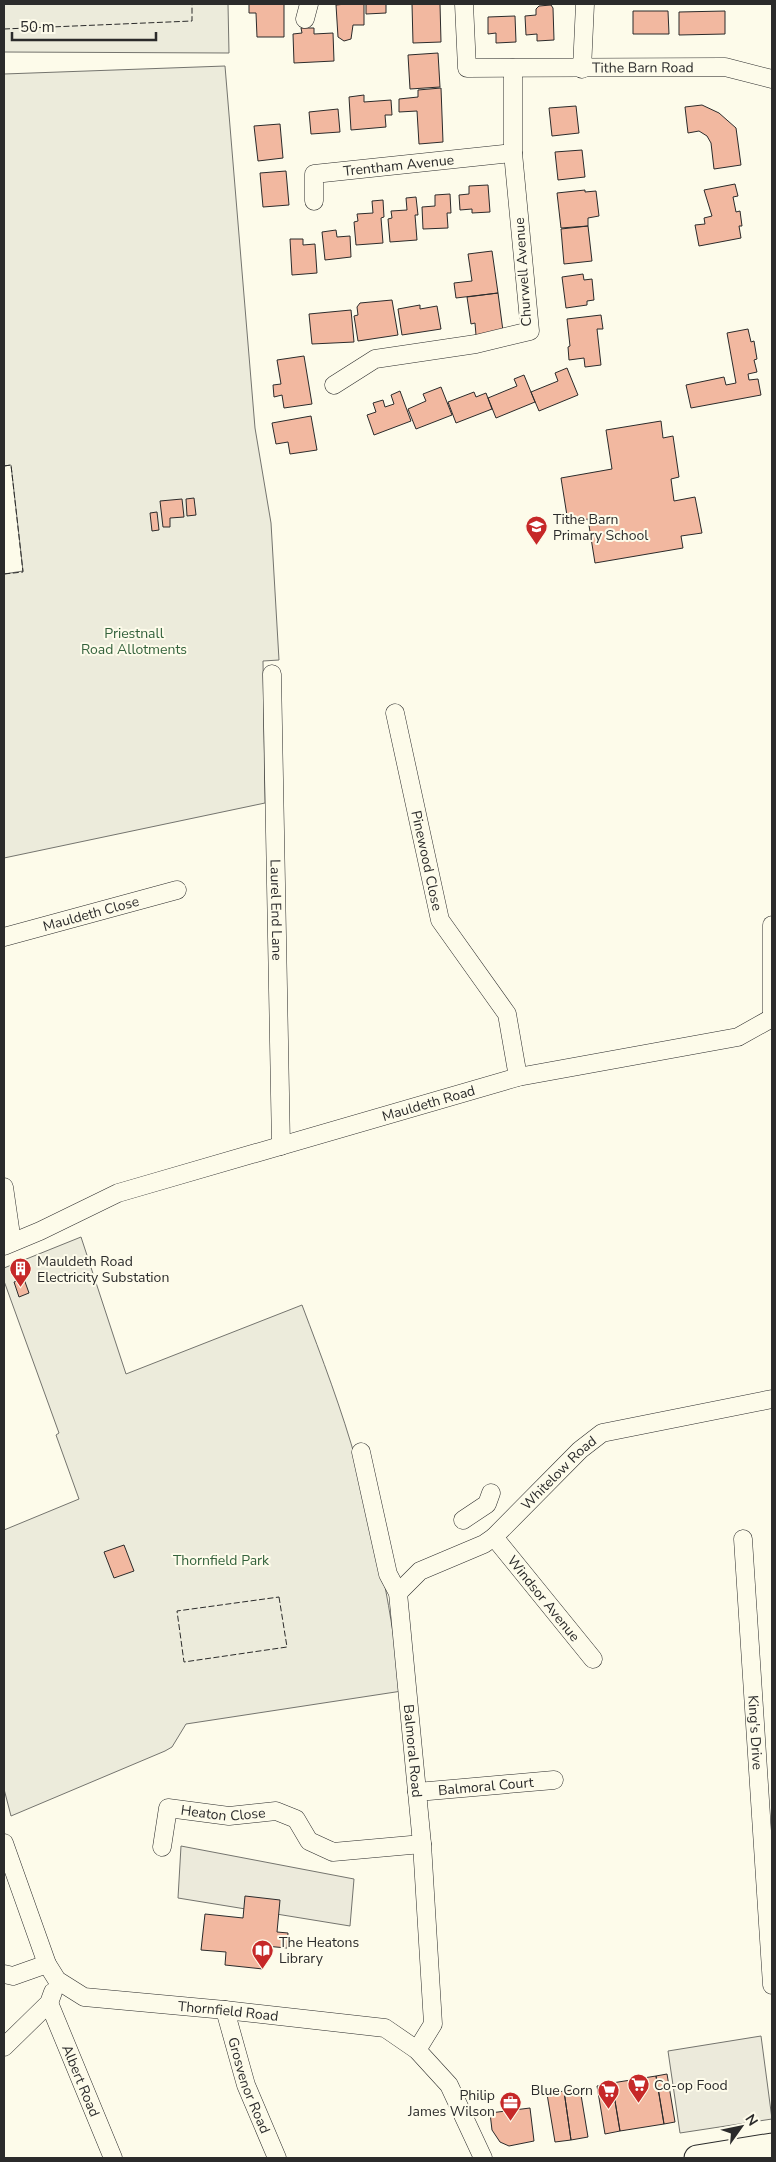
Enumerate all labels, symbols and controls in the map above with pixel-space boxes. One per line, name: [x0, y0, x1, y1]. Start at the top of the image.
scale bar: [12, 10, 156, 42]
text: 50 m: [20, 17, 55, 37]
street label: Tithe Barn Road: [592, 58, 694, 77]
street label: Trentham Avenue: [342, 150, 455, 180]
street label: Churwell Avenue: [510, 217, 536, 327]
place label: Tithe Barn Primary School: [553, 510, 649, 545]
school or university icon: Tithe Barn Primary School: [525, 515, 549, 546]
park label: Priestnall Road Allotments: [81, 624, 187, 659]
street label: Pinewood Close: [407, 809, 447, 912]
street label: Laurel End Lane: [266, 859, 287, 961]
street label: Mauldeth Close: [41, 891, 141, 936]
street label: Mauldeth Road: [380, 1080, 477, 1125]
place label: Mauldeth Road Electricity Substation: [37, 1252, 169, 1287]
building icon: Mauldeth Road Electricity Substation: [9, 1257, 33, 1288]
street label: Whitelow Road: [517, 1431, 600, 1514]
park label: Thornfield Park: [173, 1551, 270, 1570]
street label: Windsor Avenue: [503, 1551, 584, 1645]
street label: King's Drive: [744, 1695, 767, 1771]
street label: Balmoral Road: [399, 1703, 427, 1798]
street label: Balmoral Court: [437, 1772, 534, 1800]
street label: Heaton Close: [180, 1800, 266, 1826]
place label: The Heatons Library: [279, 1933, 360, 1968]
library icon: The Heatons Library: [251, 1938, 275, 1969]
street label: Thornfield Road: [177, 1996, 279, 2025]
street label: Grosvenor Road: [224, 2035, 275, 2136]
street label: Albert Road: [58, 2042, 104, 2120]
supermarket icon: Co-op Food: [626, 2073, 650, 2104]
place label: Co-op Food: [654, 2076, 728, 2095]
supermarket icon: Blue Corn: [597, 2078, 621, 2109]
place label: Blue Corn: [531, 2081, 593, 2100]
place label: Philip James Wilson: [407, 2086, 495, 2121]
office icon: Philip James Wilson: [499, 2091, 523, 2122]
north arrow: [716, 2102, 766, 2152]
text: N: [741, 2111, 762, 2130]

